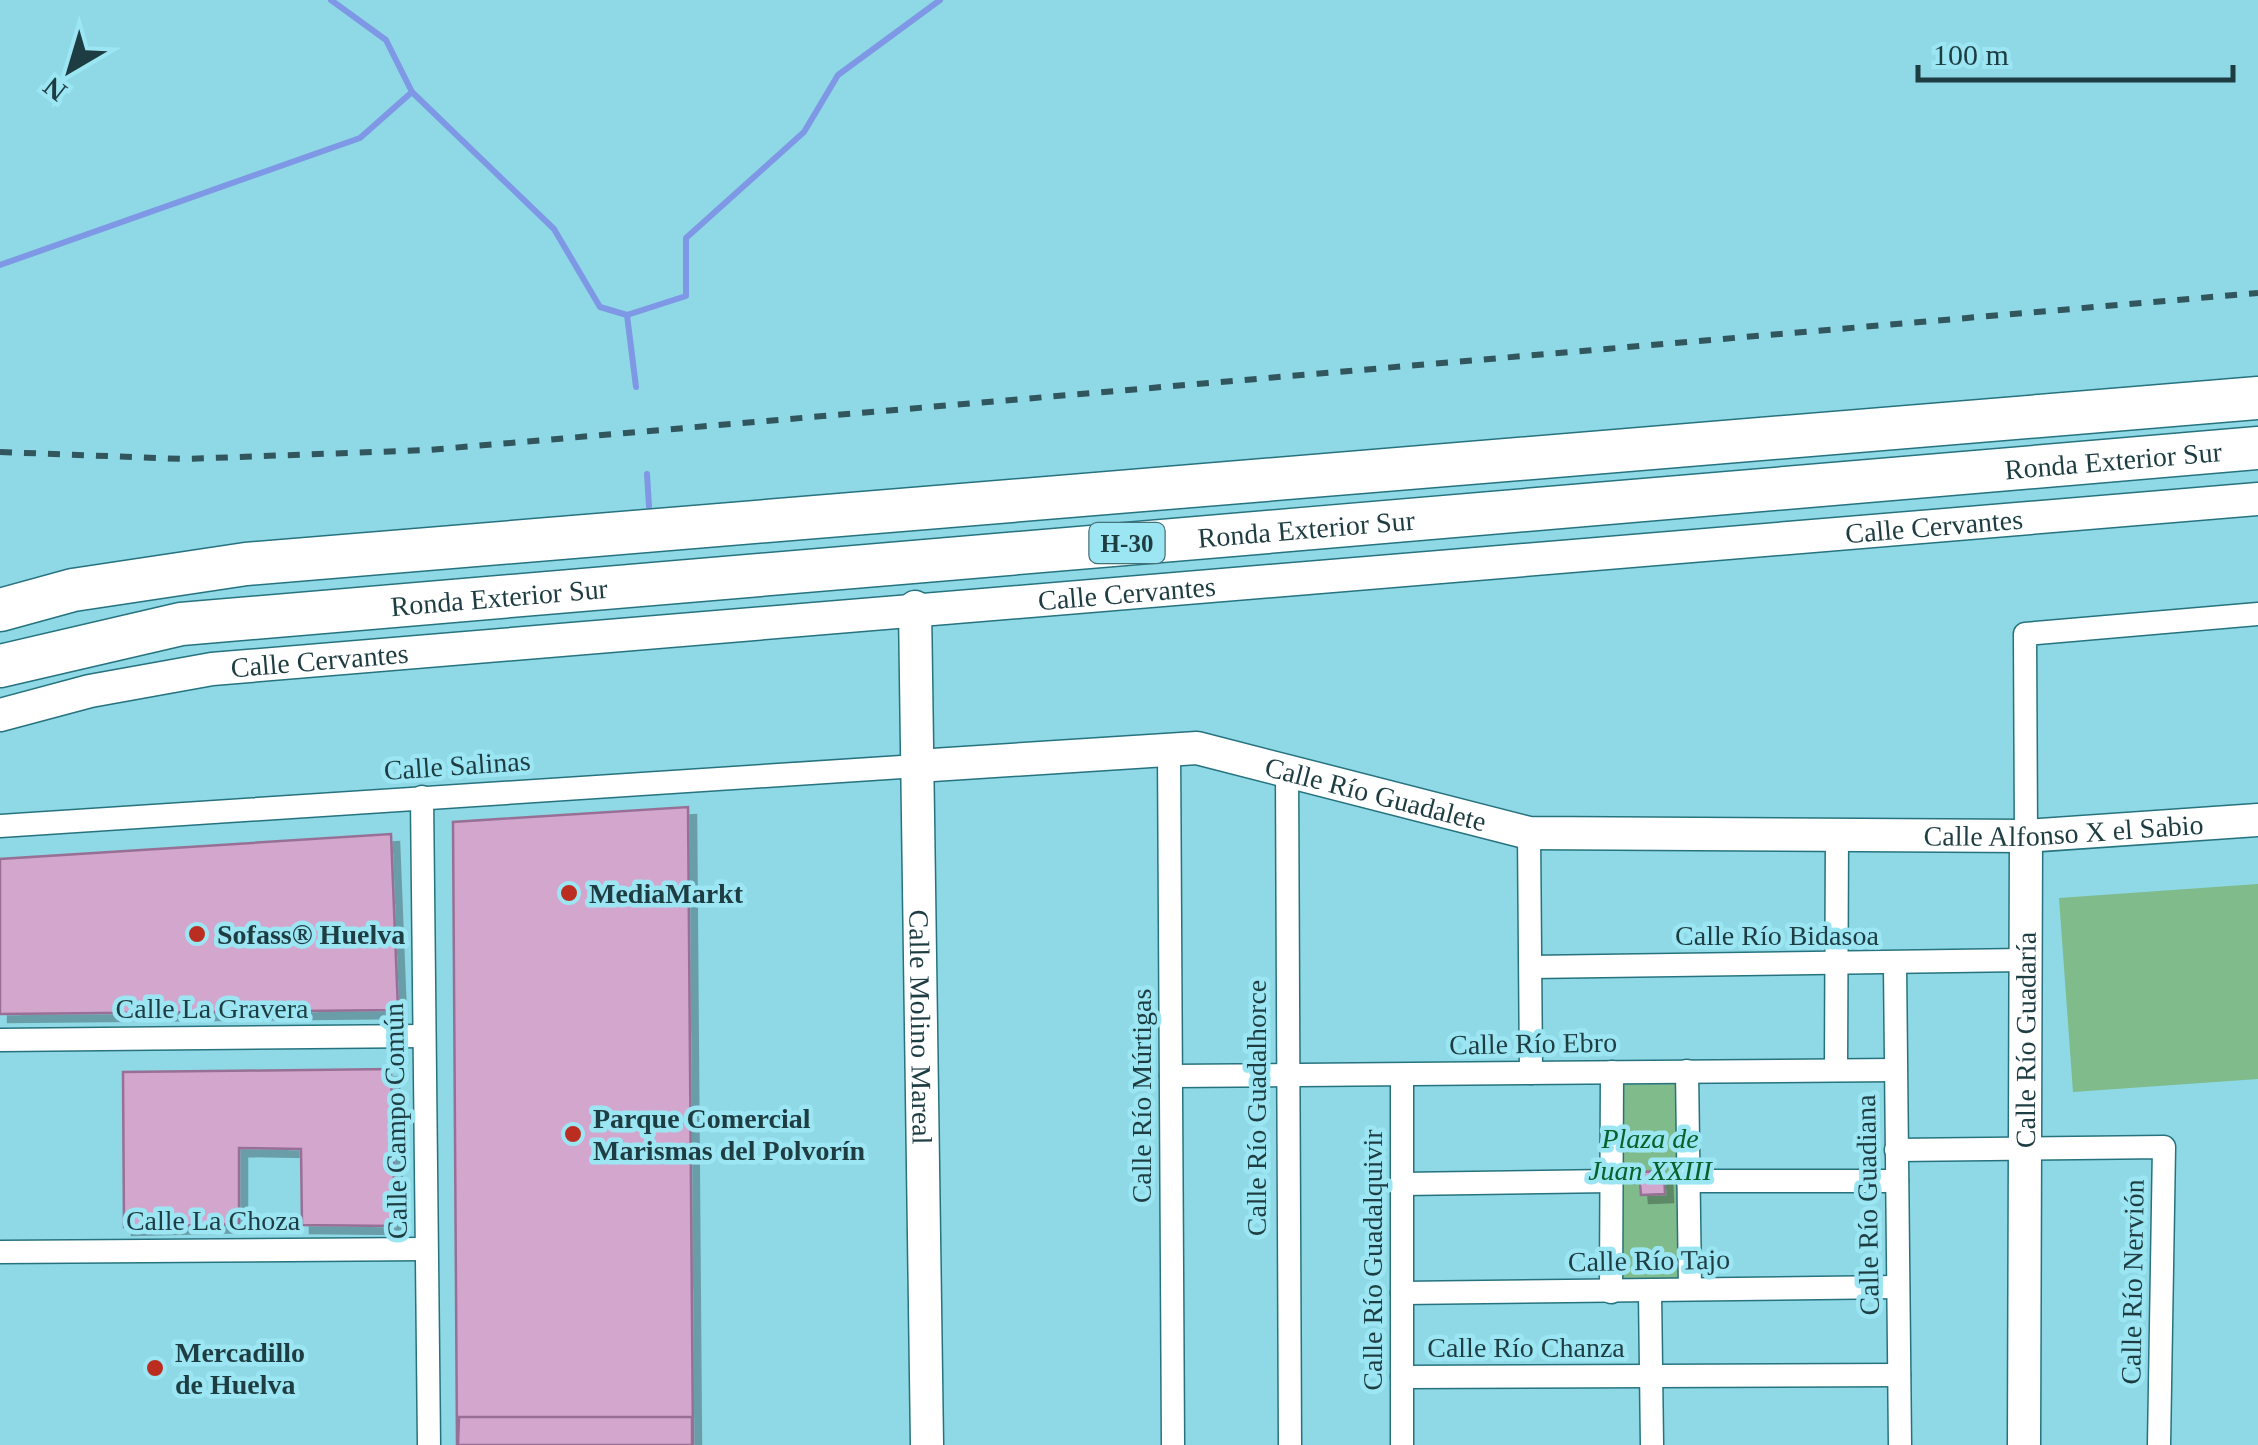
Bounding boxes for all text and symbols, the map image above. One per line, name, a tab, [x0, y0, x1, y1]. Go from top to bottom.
north arrow	[20, 20, 120, 120]
scale bar	[1918, 20, 2233, 82]
text: 100 m	[1933, 38, 2009, 71]
text: N	[37, 71, 72, 108]
street label: Ronda Exterior Sur	[2003, 436, 2224, 485]
street label: Ronda Exterior Sur	[1196, 504, 1417, 554]
street label: Calle Cervantes	[1844, 504, 2024, 549]
road number: H-30	[1090, 523, 1164, 563]
street label: Calle Cervantes	[1037, 571, 1217, 616]
street label: Ronda Exterior Sur	[389, 573, 610, 622]
street label: Calle Cervantes	[230, 638, 410, 683]
street label: Calle Salinas	[383, 745, 531, 786]
street label: Calle Río Guadalete	[1262, 751, 1489, 837]
street label: Calle Alfonso X el Sabio	[1924, 809, 2204, 852]
place label: MediaMarkt	[589, 878, 744, 909]
marker: MediaMarkt	[558, 882, 580, 904]
street label: Calle Molino Mareal	[903, 909, 938, 1145]
place label: Sofass® Huelva	[217, 919, 405, 950]
street label: Calle Río Bidasoa	[1675, 920, 1879, 951]
marker: Sofass® Huelva	[186, 923, 208, 945]
street label: Calle Río Guadaría	[2010, 931, 2042, 1148]
street label: Calle Río Guadalhorce	[1241, 980, 1272, 1236]
street label: Calle Río Múrtigas	[1126, 989, 1157, 1203]
street label: Calle La Gravera	[116, 993, 309, 1024]
street label: Calle Campo Común	[378, 1003, 413, 1239]
street label: Calle Río Ebro	[1449, 1027, 1617, 1060]
street label: Calle Río Guadiana	[1850, 1094, 1885, 1316]
place label: Parque Comercial Marismas del Polvorín	[593, 1103, 866, 1166]
marker: Parque Comercial Marismas del Polvorín	[562, 1123, 584, 1145]
park label: Plaza de Juan XXIII	[1588, 1123, 1713, 1186]
street label: Calle Río Guadalquivir	[1357, 1129, 1388, 1391]
street label: Calle Río Nervión	[2115, 1179, 2150, 1385]
street label: Calle La Choza	[126, 1205, 301, 1236]
street label: Calle Río Tajo	[1568, 1244, 1730, 1277]
street label: Calle Río Chanza	[1427, 1332, 1625, 1363]
place label: Mercadillo de Huelva	[175, 1337, 305, 1400]
marker: Mercadillo de Huelva	[144, 1357, 166, 1379]

